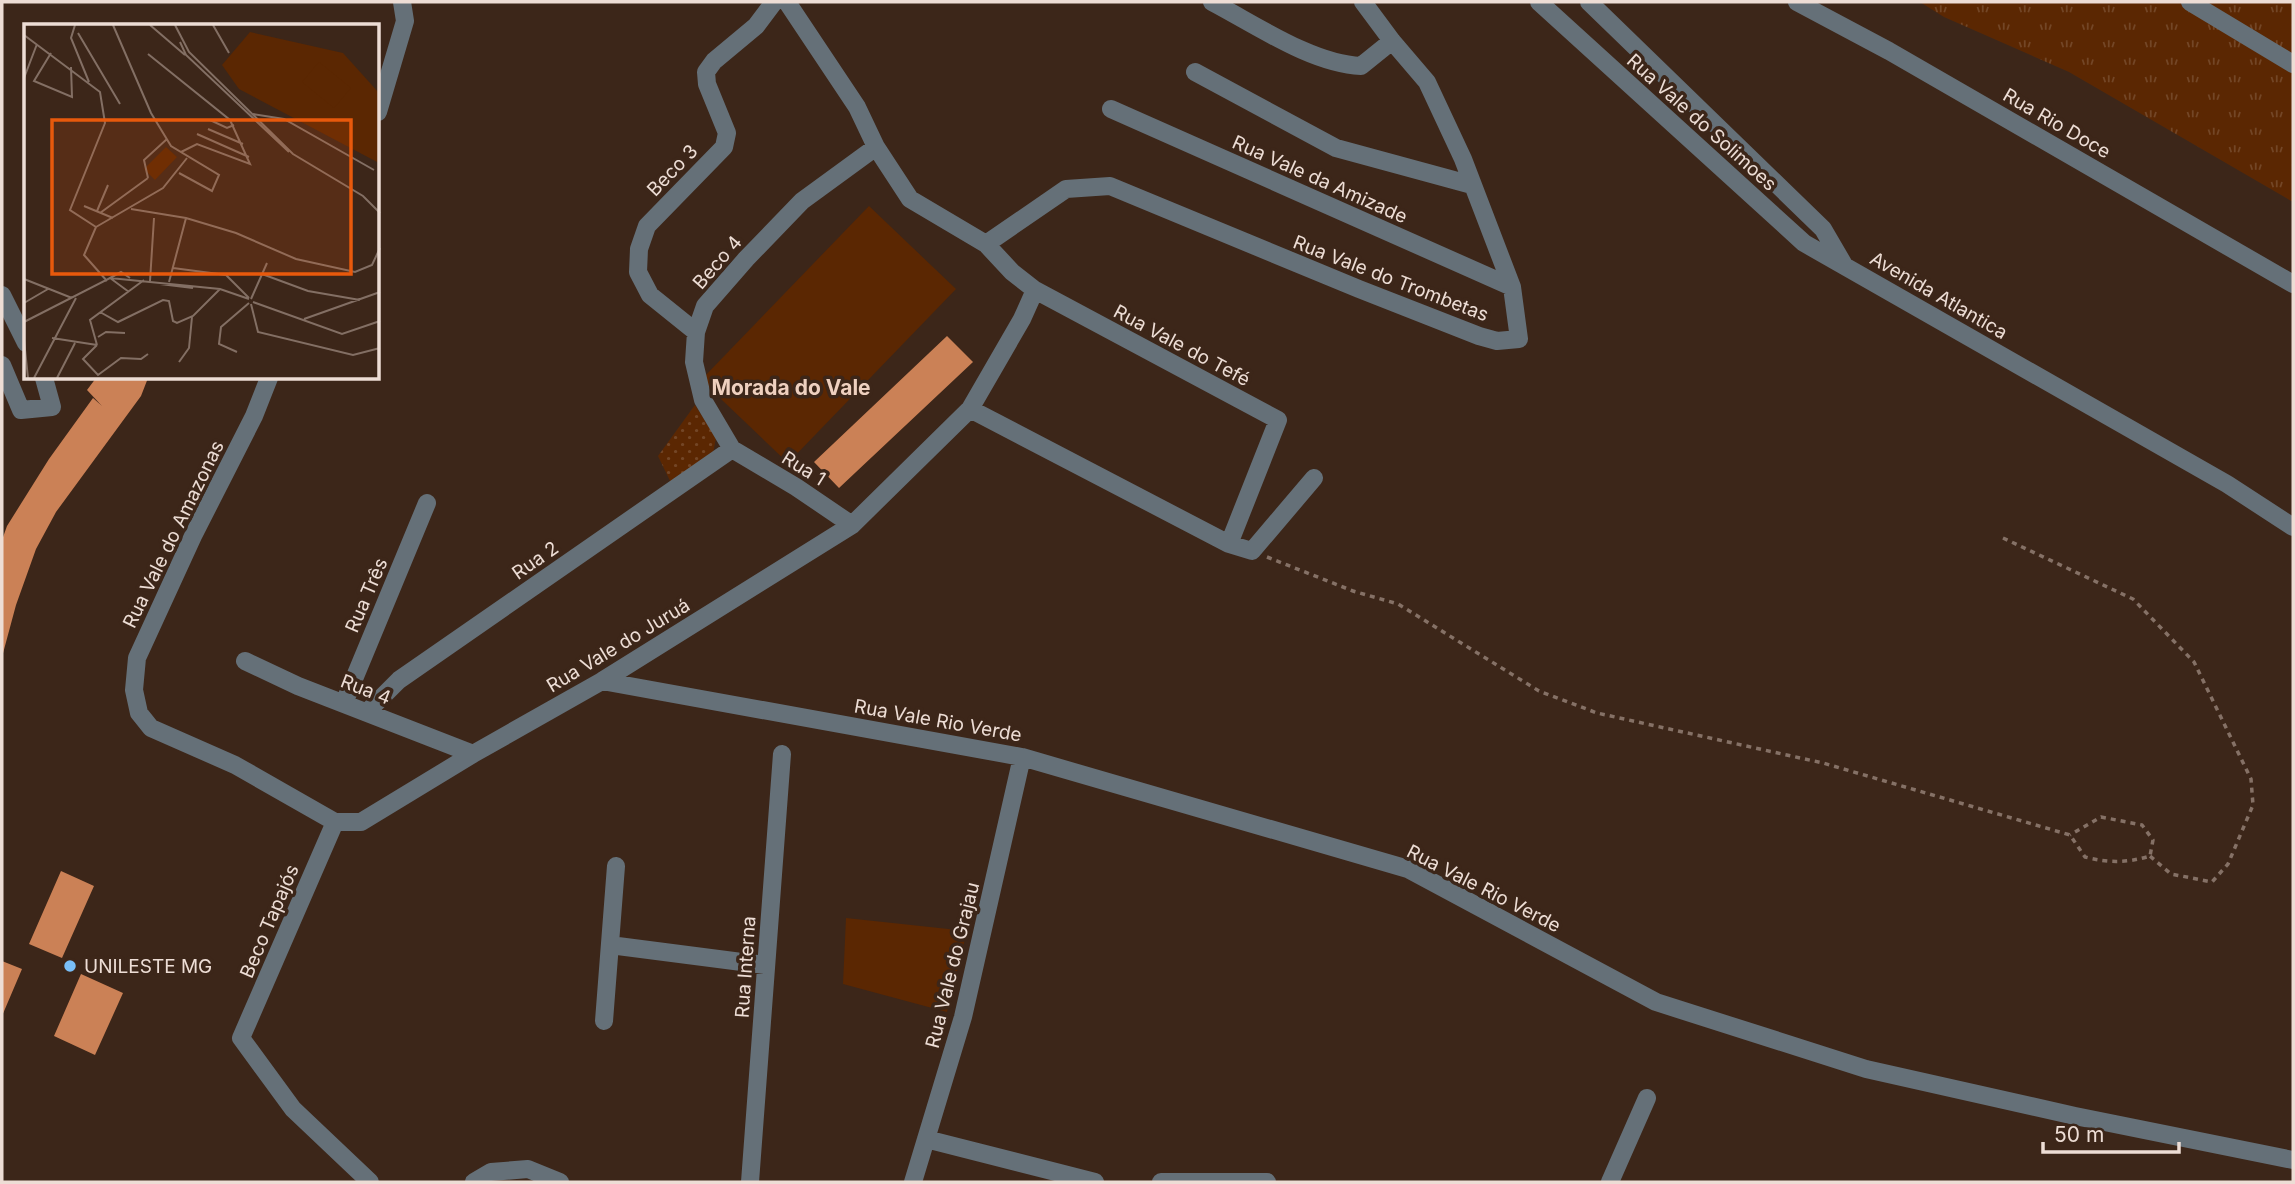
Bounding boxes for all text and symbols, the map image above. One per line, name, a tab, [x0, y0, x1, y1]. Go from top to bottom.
inset map	[24, 24, 380, 380]
street label: Rua Vale do Solimoes	[1622, 49, 1781, 196]
street label: Rua Rio Doce	[1999, 83, 2114, 163]
street label: Rua Vale da Amizade	[1229, 130, 1411, 228]
street label: Beco 3	[642, 140, 702, 201]
street label: Beco 4	[688, 231, 747, 294]
street label: Rua Vale do Trombetas	[1290, 231, 1492, 326]
street label: Avenida Atlantica	[1866, 247, 2011, 344]
street label: Rua Vale do Tefé	[1110, 300, 1254, 391]
district label: Morada do Vale	[711, 375, 871, 400]
street label: Rua Vale do Amazonas	[118, 437, 229, 632]
street label: Rua 1	[778, 446, 830, 491]
street label: Rua 2	[508, 536, 563, 584]
street label: Rua Três	[341, 555, 392, 636]
street label: Rua Vale do Juruá	[543, 594, 694, 697]
street label: Rua 4	[338, 669, 394, 709]
street label: Rua Vale Rio Verde	[852, 694, 1023, 747]
street label: Rua Vale Rio Verde	[1403, 840, 1565, 937]
street label: Beco Tapajós	[235, 861, 304, 981]
street label: Rua Vale do Grajau	[921, 880, 984, 1050]
street label: Rua Interna	[730, 915, 761, 1019]
place label: UNILESTE MG	[84, 955, 212, 978]
marker: UNILESTE MG	[62, 958, 78, 974]
scale bar	[2043, 1110, 2180, 1154]
text: 50 m	[2054, 1122, 2104, 1147]

